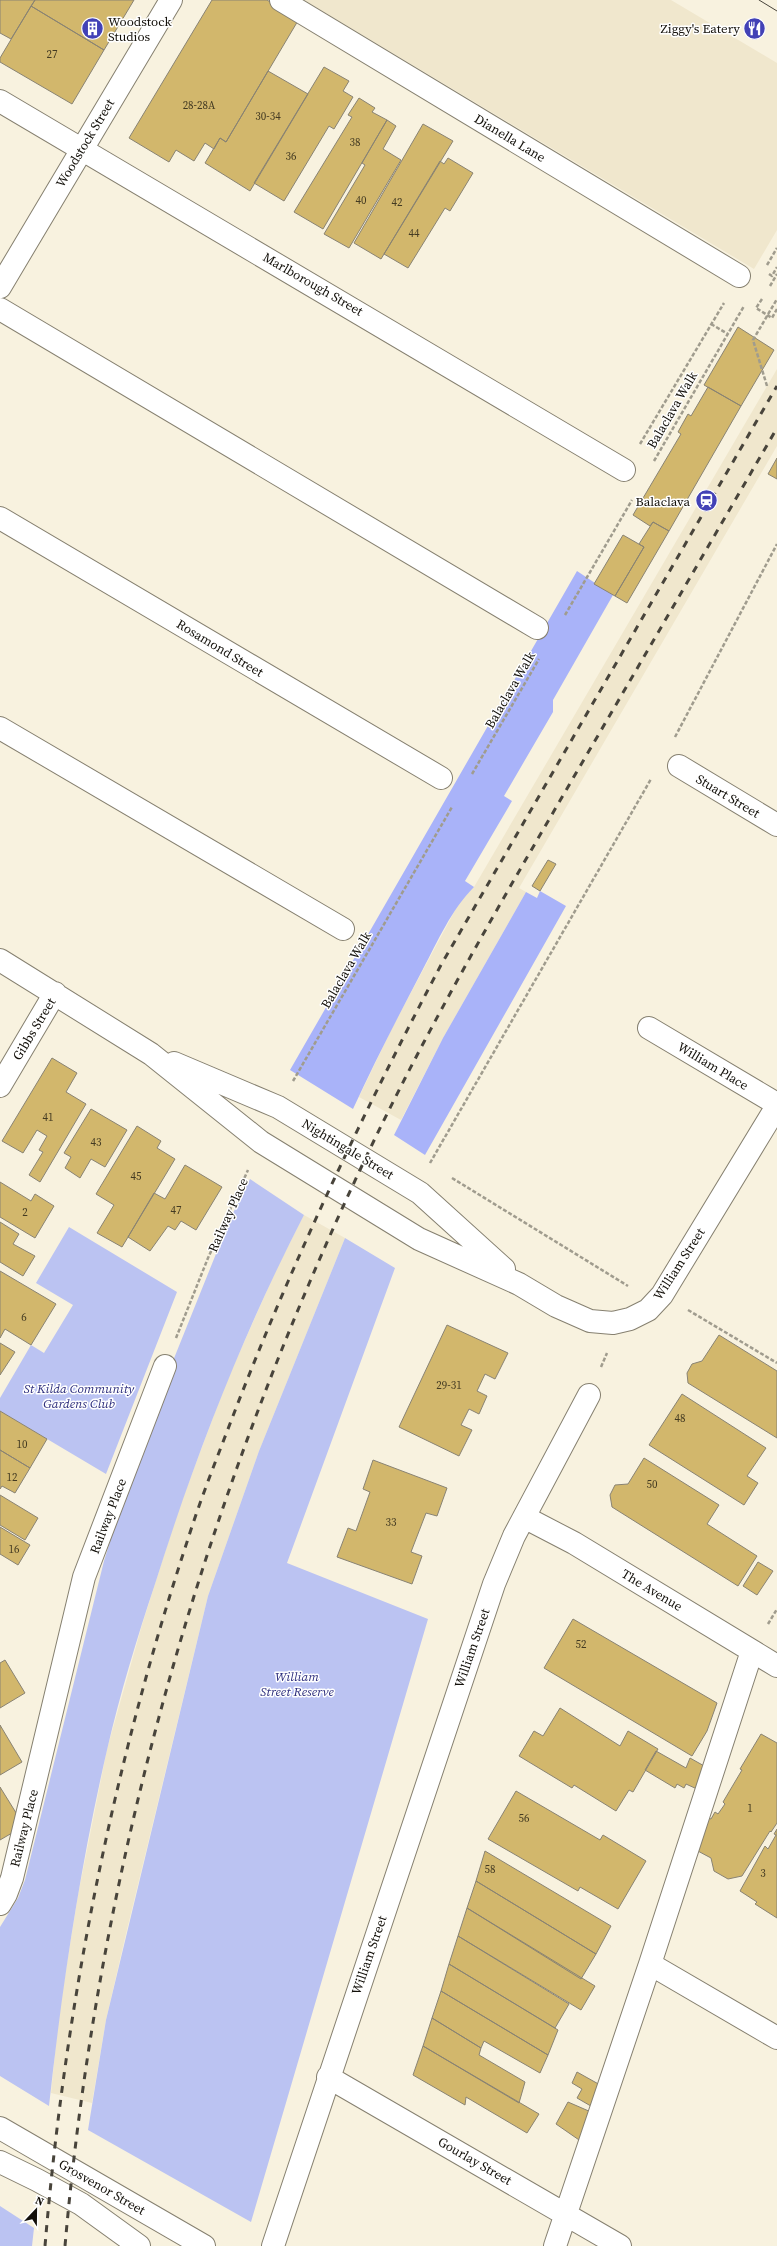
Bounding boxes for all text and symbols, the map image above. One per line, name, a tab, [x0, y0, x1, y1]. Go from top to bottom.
place label: Woodstock Studios	[108, 13, 172, 45]
building icon: Woodstock Studios	[79, 15, 105, 41]
restaurant icon: Ziggy's Eatery	[742, 15, 768, 41]
place label: Ziggy's Eatery	[661, 20, 740, 37]
house number: 27	[47, 47, 58, 62]
street label: Woodstock Street	[52, 95, 118, 190]
house number: 28-28A	[183, 98, 216, 113]
house number: 30-34	[255, 109, 281, 124]
street label: Dianella Lane	[471, 110, 549, 166]
house number: 38	[350, 135, 361, 150]
house number: 36	[286, 149, 297, 164]
house number: 40	[356, 193, 367, 208]
house number: 42	[392, 195, 403, 210]
house number: 44	[409, 226, 420, 241]
street label: Marlborough Street	[260, 248, 367, 320]
street label: Balaclava Walk	[643, 368, 701, 452]
station icon: Balaclava	[693, 488, 719, 514]
place label: Balaclava	[636, 493, 690, 510]
street label: Rosamond Street	[173, 615, 267, 681]
street label: Balaclava Walk	[481, 648, 539, 732]
street label: Stuart Street	[693, 770, 764, 822]
street label: Balaclava Walk	[317, 928, 375, 1012]
street label: Gibbs Street	[9, 994, 60, 1063]
street label: William Place	[674, 1038, 752, 1094]
house number: 41	[43, 1110, 54, 1125]
street label: Nightingale Street	[299, 1115, 398, 1183]
house number: 43	[91, 1135, 102, 1150]
house number: 45	[131, 1169, 142, 1184]
street label: Railway Place	[204, 1175, 252, 1255]
house number: 47	[171, 1203, 182, 1218]
house number: 2	[22, 1205, 28, 1220]
street label: William Street	[649, 1224, 709, 1303]
house number: 6	[21, 1310, 27, 1325]
house number: 29-31	[436, 1378, 462, 1393]
park label: St Kilda Community Gardens Club	[24, 1380, 135, 1412]
house number: 48	[675, 1411, 686, 1426]
house number: 10	[17, 1437, 28, 1452]
house number: 12	[7, 1470, 18, 1485]
street label: Railway Place	[86, 1475, 130, 1556]
house number: 50	[647, 1477, 658, 1492]
house number: 33	[386, 1515, 397, 1530]
house number: 16	[9, 1542, 20, 1557]
street label: The Avenue	[618, 1565, 686, 1615]
street label: William Street	[451, 1605, 494, 1690]
house number: 52	[576, 1637, 587, 1652]
park label: William Street Reserve	[260, 1668, 334, 1700]
street label: Railway Place	[6, 1787, 42, 1869]
house number: 1	[747, 1801, 753, 1816]
house number: 56	[519, 1811, 530, 1826]
house number: 58	[485, 1862, 496, 1877]
house number: 3	[760, 1866, 766, 1881]
street label: William Street	[348, 1912, 391, 1997]
street label: Gourlay Street	[435, 2133, 516, 2189]
street label: Grosvenor Street	[56, 2155, 149, 2219]
north arrow	[16, 2190, 56, 2230]
text: N	[33, 2193, 46, 2210]

